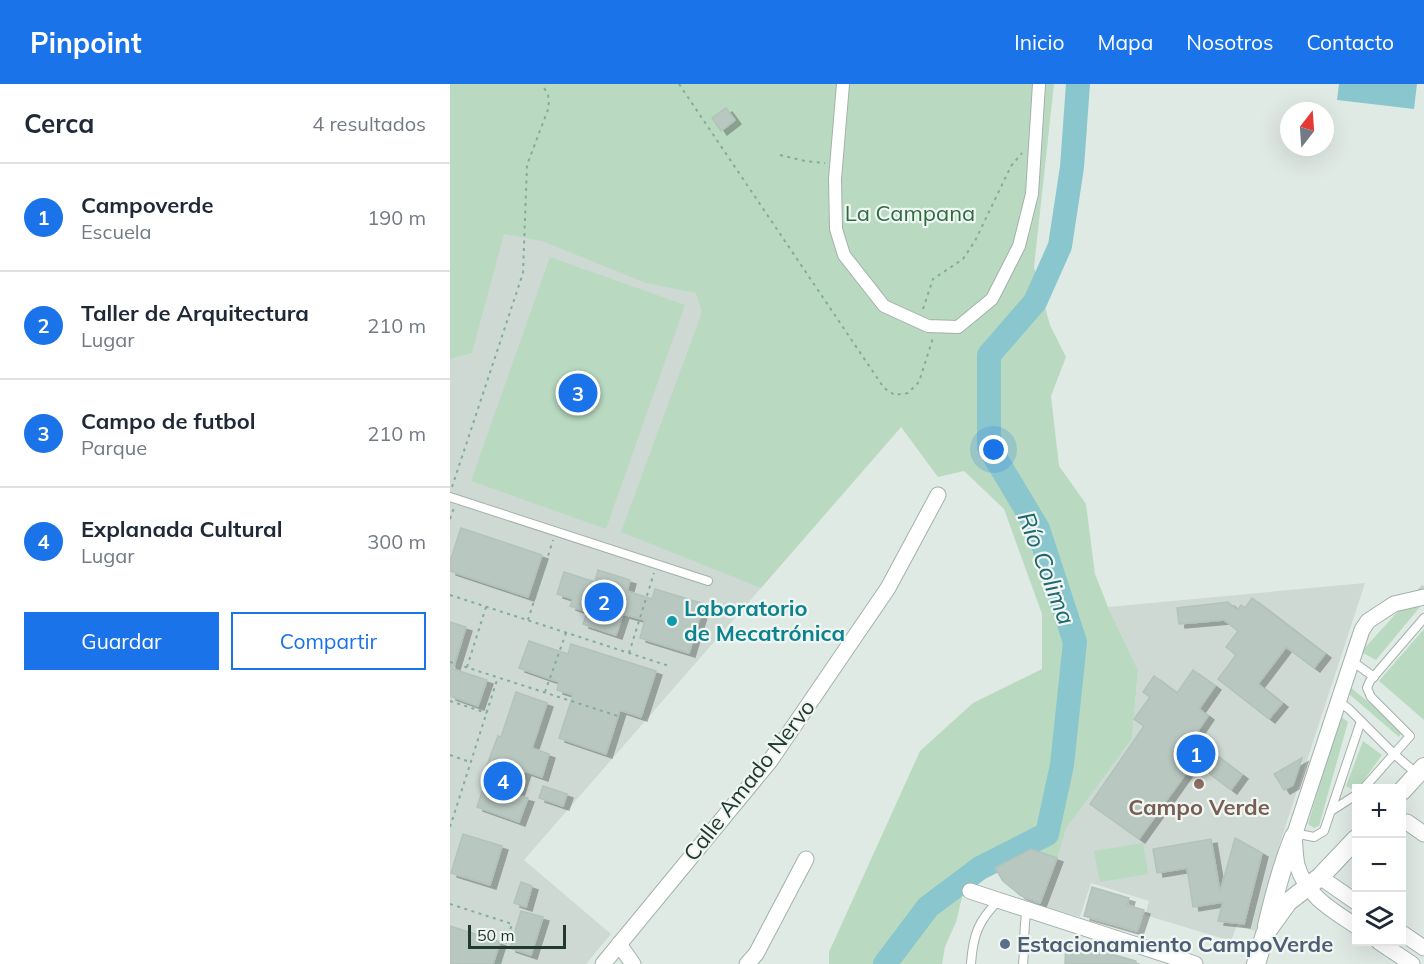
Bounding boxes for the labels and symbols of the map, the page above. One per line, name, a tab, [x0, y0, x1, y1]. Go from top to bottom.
north arrow	[1280, 102, 1334, 156]
park label: La Campana	[845, 199, 975, 227]
pin: 3	[558, 370, 598, 416]
your location	[979, 435, 1008, 464]
water label: Río Colima	[1012, 507, 1082, 629]
pin: 2	[584, 580, 624, 624]
place label: Laboratorio de Mecatrónica	[684, 594, 845, 647]
marker: Laboratorio de Mecatrónica	[665, 614, 679, 628]
street label: Calle Amado Nervo	[677, 694, 821, 866]
pin: 1	[1176, 732, 1216, 776]
pin: 4	[484, 758, 522, 804]
marker: Campo Verde	[1192, 777, 1206, 791]
place label: Campo Verde	[1128, 793, 1270, 821]
scale bar	[468, 922, 566, 950]
place label: Estacionamiento CampoVerde	[1017, 930, 1333, 958]
marker: Estacionamiento CampoVerde	[998, 937, 1012, 951]

